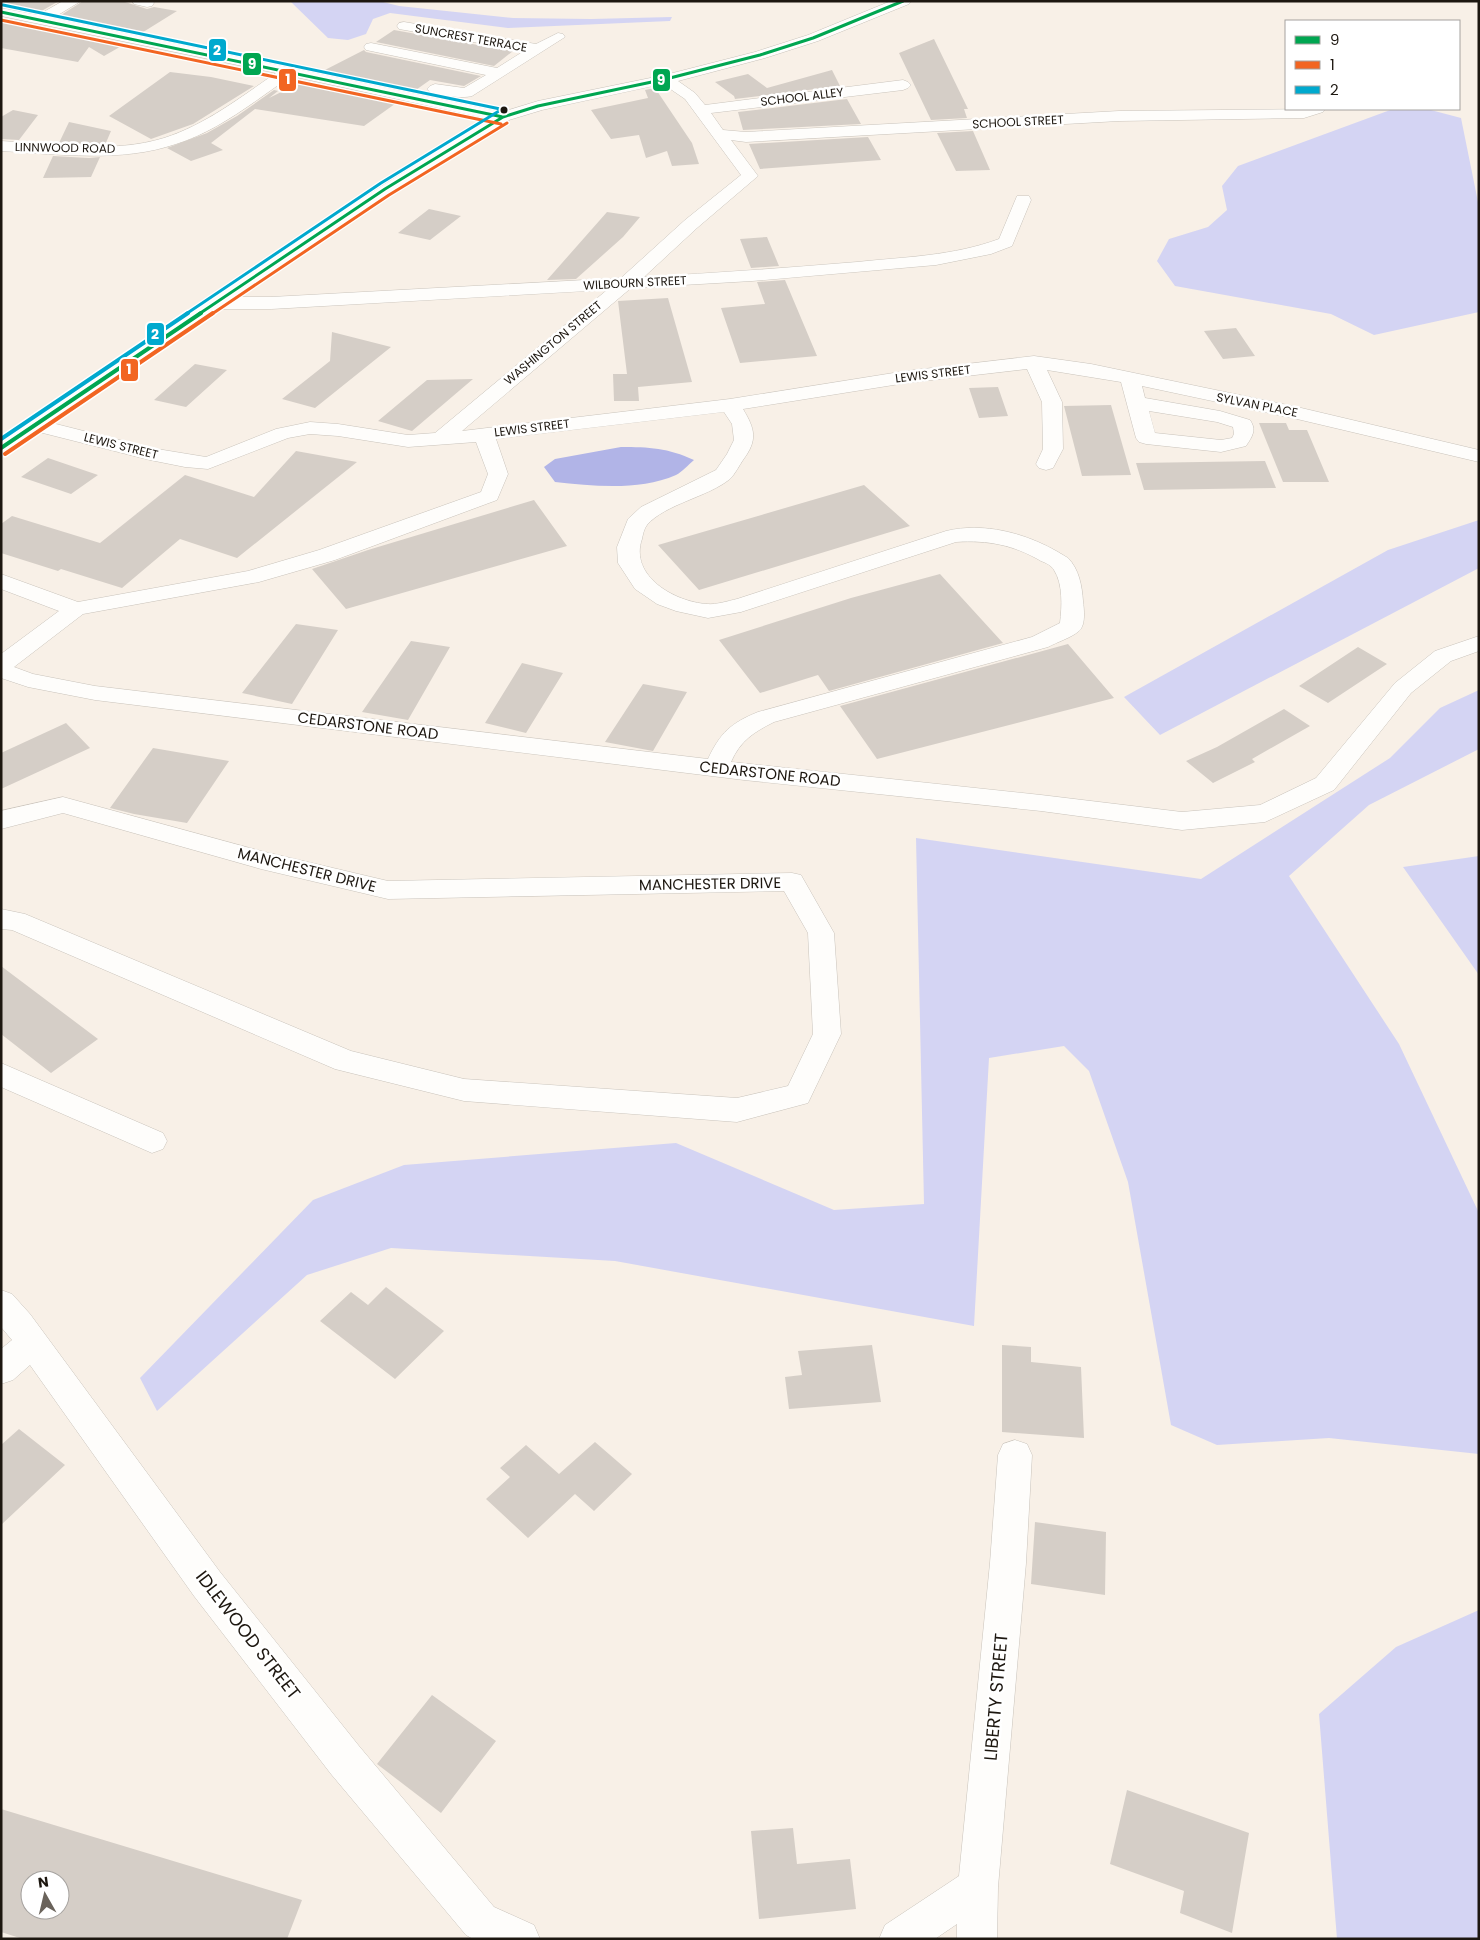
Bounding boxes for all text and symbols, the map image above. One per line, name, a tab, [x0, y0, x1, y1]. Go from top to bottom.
street label: SUNCREST TERRACE	[414, 19, 529, 56]
legend	[1285, 20, 1460, 110]
text: 9	[1330, 29, 1339, 50]
line badge: 2	[208, 38, 227, 62]
text: 2	[213, 40, 221, 60]
line badge: 9	[242, 52, 262, 76]
text: 9	[248, 54, 256, 74]
text: 1	[1330, 54, 1335, 75]
line badge: 1	[278, 68, 297, 92]
line badge: 9	[652, 68, 671, 92]
text: 1	[285, 69, 291, 89]
text: 9	[657, 70, 665, 90]
text: 2	[1330, 79, 1339, 100]
street label: SCHOOL ALLEY	[759, 83, 844, 110]
unlabelled marker	[499, 105, 509, 115]
street label: SCHOOL STREET	[972, 111, 1065, 132]
street label: LINNWOOD ROAD	[15, 138, 115, 157]
street label: WILBOURN STREET	[583, 271, 688, 294]
street label: WASHINGTON STREET	[500, 296, 606, 389]
line badge: 2	[146, 322, 165, 346]
text: 2	[151, 324, 159, 344]
line badge: 1	[120, 358, 139, 382]
text: 1	[126, 359, 132, 379]
street label: LEWIS STREET	[894, 360, 972, 387]
street label: SYLVAN PLACE	[1215, 388, 1299, 421]
street label: LEWIS STREET	[493, 414, 571, 441]
street label: LEWIS STREET	[82, 428, 160, 463]
street label: CEDARSTONE ROAD	[296, 706, 440, 745]
street label: CEDARSTONE ROAD	[698, 756, 842, 791]
street label: MANCHESTER DRIVE	[236, 842, 379, 897]
street label: MANCHESTER DRIVE	[639, 872, 781, 895]
street label: IDLEWOOD STREET	[190, 1565, 307, 1704]
street label: LIBERTY STREET	[977, 1632, 1014, 1762]
north arrow	[20, 1870, 70, 1920]
text: N	[37, 1871, 50, 1893]

